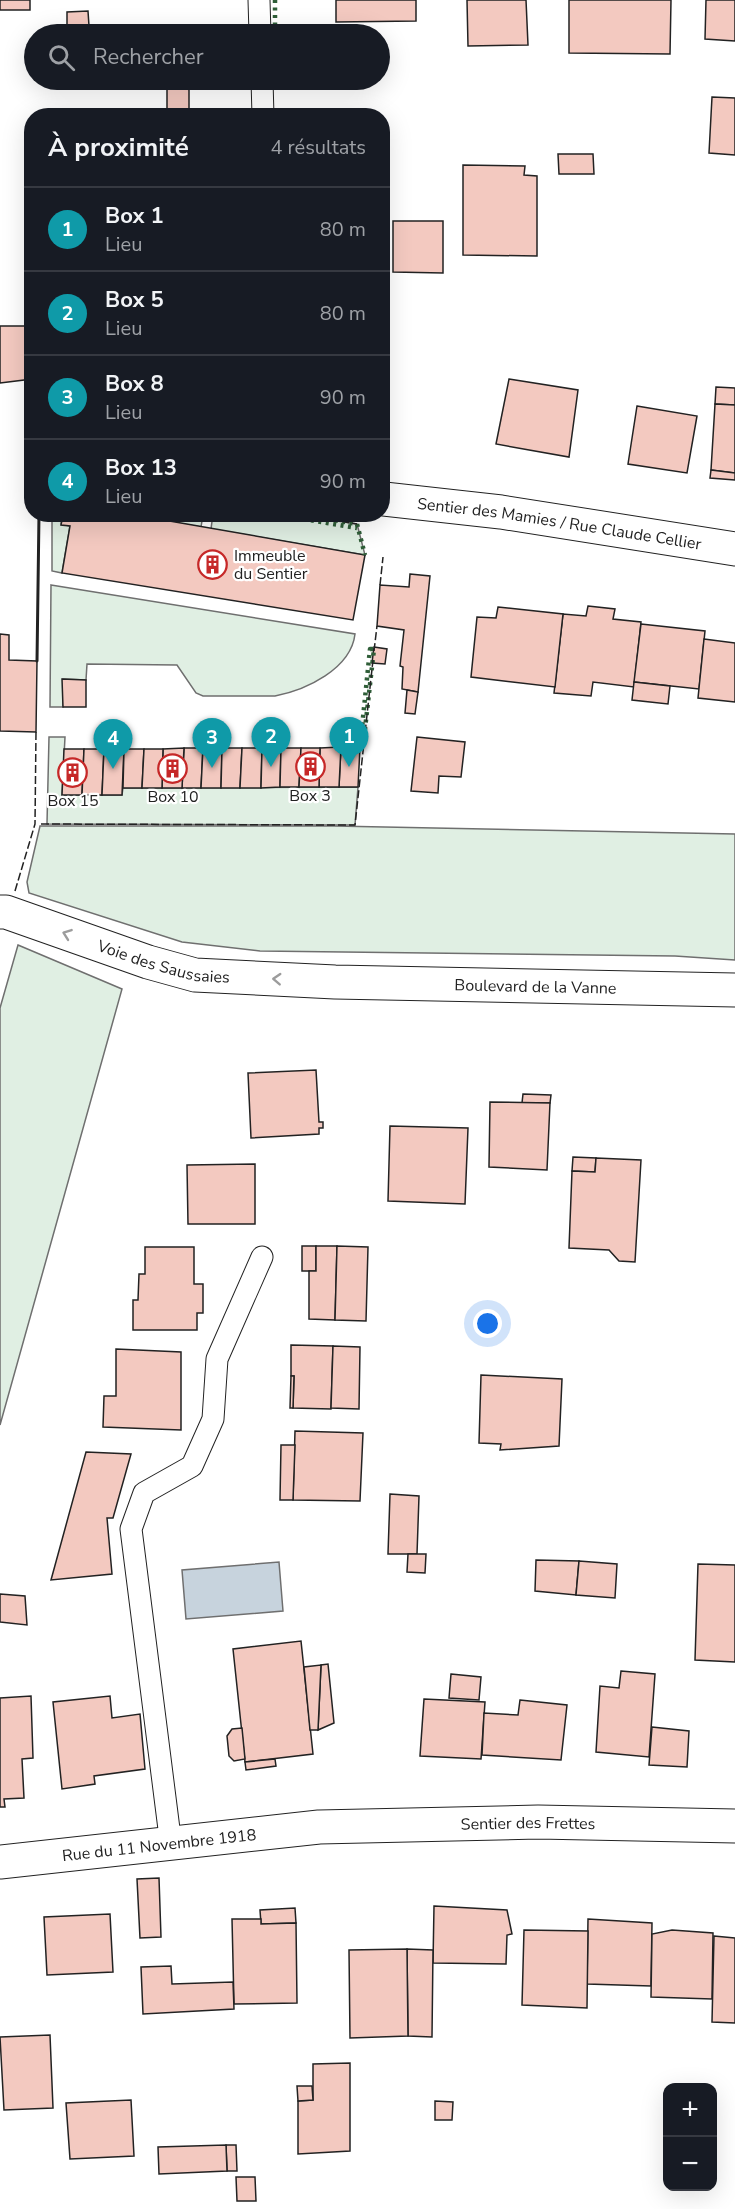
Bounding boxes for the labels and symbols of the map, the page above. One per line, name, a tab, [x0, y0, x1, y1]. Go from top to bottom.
street label: Sentier des Mamies / Rue Claude Cellier	[416, 493, 703, 556]
place label: Immeuble du Sentier	[234, 545, 308, 585]
building icon: Immeuble du Sentier	[197, 548, 229, 580]
pin: 3	[192, 718, 232, 768]
pin: 2	[252, 718, 290, 767]
pin: 1	[330, 718, 368, 767]
pin: 4	[94, 720, 132, 769]
building icon: Box 3	[294, 751, 326, 783]
building icon: Box 10	[157, 752, 189, 784]
building icon: Box 15	[57, 756, 89, 788]
place label: Box 3	[289, 785, 331, 807]
place label: Box 10	[147, 786, 199, 808]
place label: Box 15	[47, 790, 99, 812]
one-way arrow	[62, 928, 73, 941]
street label: Voie des Saussaies	[93, 935, 230, 989]
one-way arrow	[272, 973, 281, 986]
street label: Boulevard de la Vanne	[454, 974, 617, 1000]
your location	[473, 1309, 502, 1338]
street label: Sentier des Frettes	[460, 1812, 596, 1836]
street label: Rue du 11 Novembre 1918	[61, 1824, 257, 1867]

